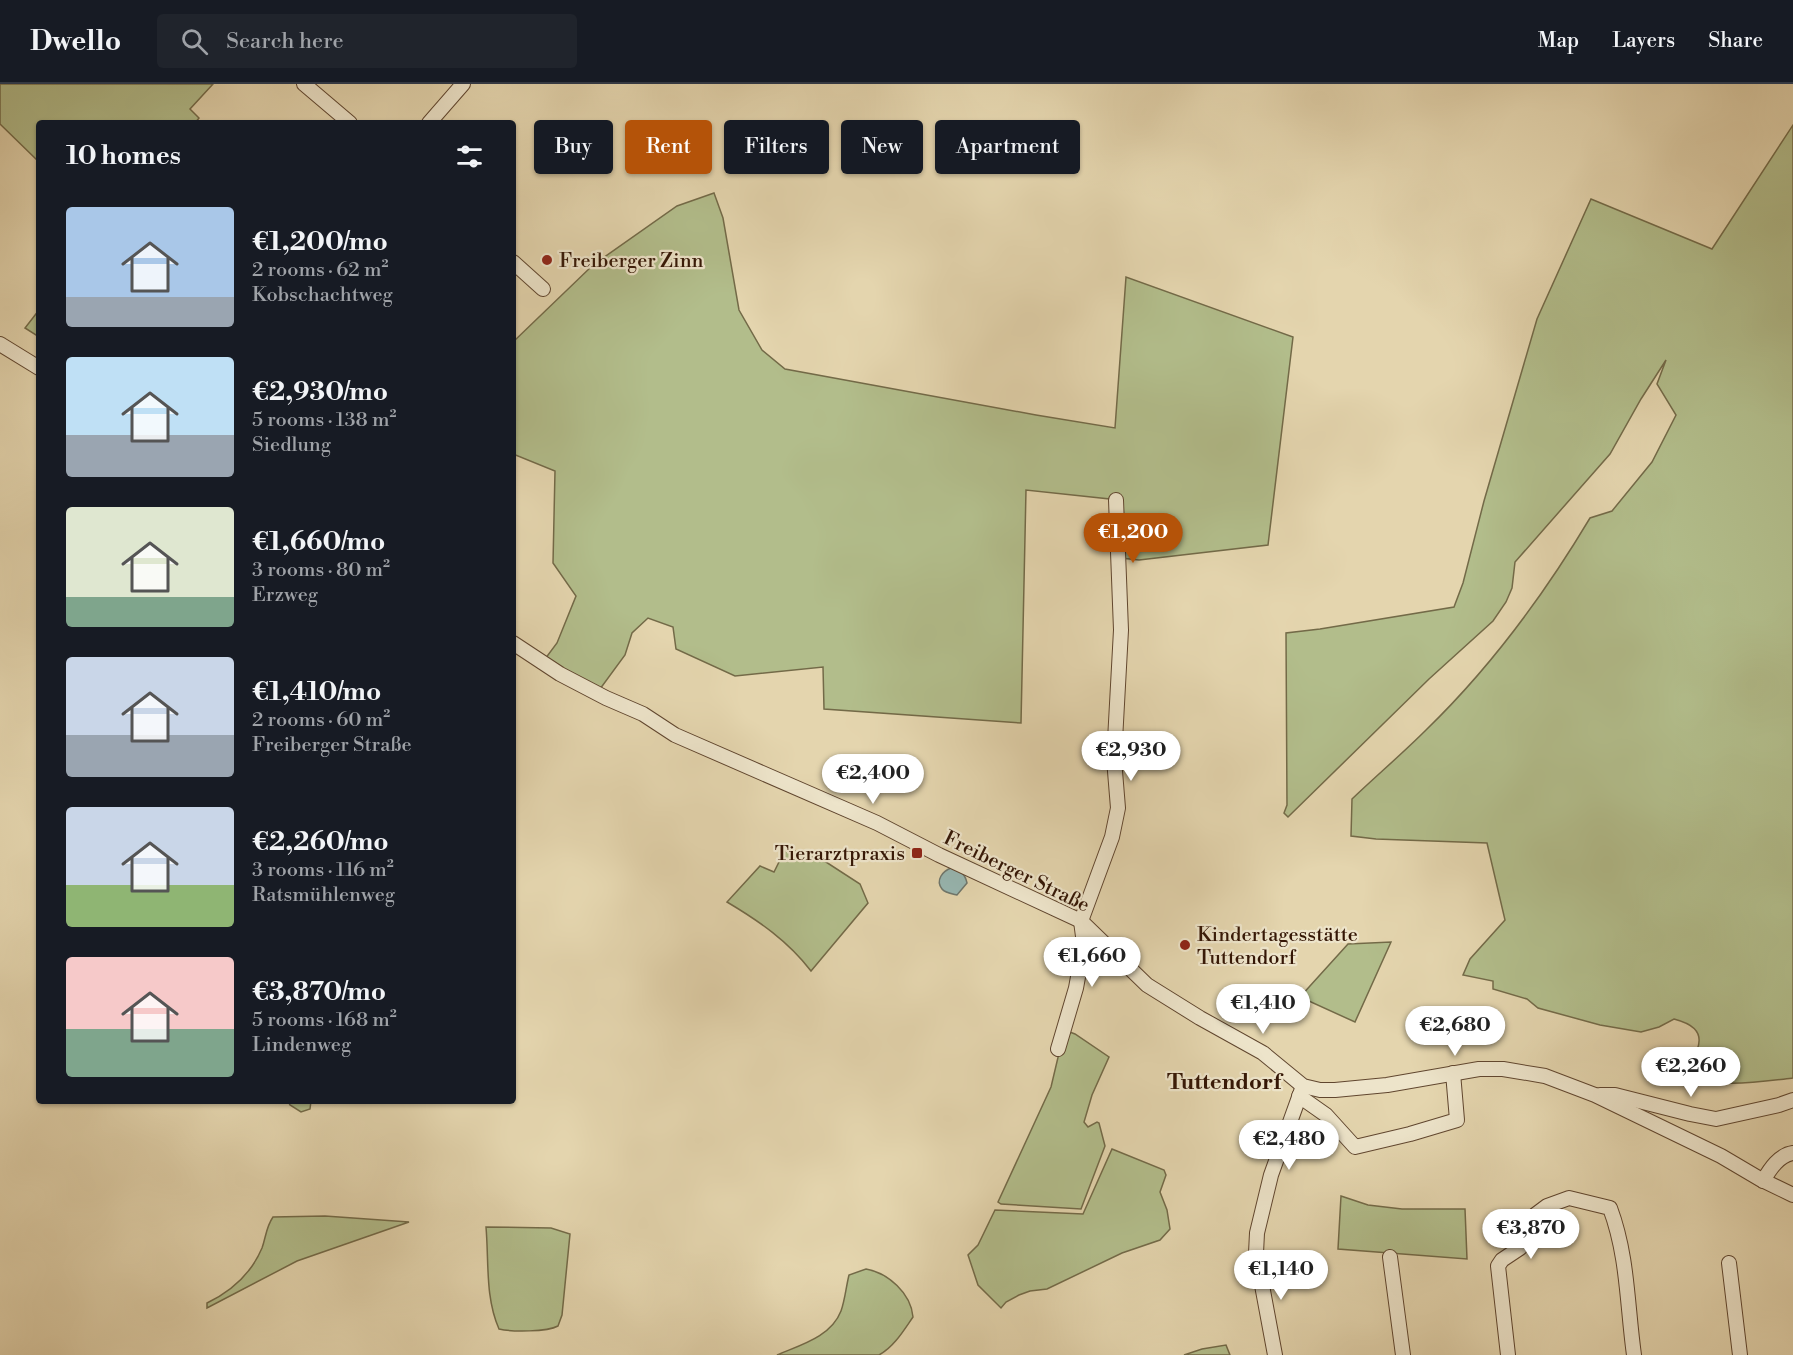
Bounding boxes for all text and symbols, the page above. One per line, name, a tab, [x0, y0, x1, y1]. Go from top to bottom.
search box	[157, 14, 577, 68]
text: Dwello	[30, 24, 121, 59]
icon: search	[178, 25, 211, 58]
text: Search here	[226, 28, 344, 55]
text: Map	[1538, 28, 1579, 54]
text: Layers	[1612, 28, 1675, 54]
text: Share	[1708, 28, 1763, 54]
chip: Buy	[534, 120, 613, 174]
chip: Rent	[625, 120, 712, 174]
chip: Filters	[724, 120, 829, 174]
chip: New	[841, 120, 923, 174]
chip: Apartment	[935, 120, 1080, 174]
text: 10 homes	[66, 140, 181, 172]
icon: filters	[453, 140, 486, 173]
text: €1,200/mo	[252, 226, 388, 258]
icon: home	[114, 231, 186, 303]
place label: Freiberger Zinn	[559, 249, 704, 274]
marker: Freiberger Zinn	[540, 253, 554, 267]
text: 2 rooms · 62 m²	[252, 258, 388, 283]
text: Kobschachtweg	[252, 283, 393, 308]
text: €2,930/mo	[252, 376, 388, 408]
icon: home	[114, 381, 186, 453]
text: 5 rooms · 138 m²	[252, 408, 396, 433]
text: Siedlung	[252, 433, 331, 458]
pin: €1,200	[1084, 513, 1182, 564]
text: €1,200	[1098, 520, 1168, 545]
text: €1,660/mo	[252, 526, 385, 558]
icon: home	[114, 531, 186, 603]
text: 3 rooms · 80 m²	[252, 558, 390, 583]
text: Erzweg	[252, 583, 318, 608]
text: €1,410/mo	[252, 676, 381, 708]
icon: home	[114, 681, 186, 753]
text: 2 rooms · 60 m²	[252, 708, 390, 733]
pin: €2,930	[1082, 731, 1180, 782]
text: Freiberger Straße	[252, 733, 412, 758]
text: €2,930	[1096, 738, 1166, 763]
pin: €2,400	[824, 754, 922, 805]
text: €2,400	[836, 761, 910, 786]
text: €2,260/mo	[252, 826, 389, 858]
street label: Freiberger Straße	[939, 826, 1094, 919]
icon: home	[114, 831, 186, 903]
place label: Tierarztpraxis	[775, 842, 905, 867]
marker: Tierarztpraxis	[910, 846, 924, 860]
text: 3 rooms · 116 m²	[252, 858, 394, 883]
text: Ratsmühlenweg	[252, 883, 395, 908]
place label: Kindertagesstätte Tuttendorf	[1197, 923, 1358, 971]
pin: €1,660	[1043, 937, 1141, 988]
marker: Kindertagesstätte Tuttendorf	[1178, 938, 1192, 952]
text: €1,660	[1058, 944, 1126, 969]
text: €3,870/mo	[252, 976, 386, 1008]
icon: home	[114, 981, 186, 1053]
pin: €1,410	[1214, 984, 1312, 1035]
text: €1,410	[1230, 991, 1296, 1016]
pin: €2,680	[1406, 1006, 1504, 1057]
text: 5 rooms · 168 m²	[252, 1008, 397, 1033]
text: €2,680	[1419, 1013, 1491, 1038]
text: Lindenweg	[252, 1033, 351, 1058]
pin: €2,260	[1642, 1047, 1740, 1098]
text: €2,260	[1655, 1054, 1727, 1079]
district label: Tuttendorf	[1167, 1069, 1284, 1096]
pin: €2,480	[1240, 1120, 1338, 1171]
text: €2,480	[1253, 1127, 1325, 1152]
pin: €3,870	[1482, 1209, 1580, 1260]
text: €3,870	[1496, 1216, 1566, 1241]
pin: €1,140	[1232, 1250, 1330, 1301]
text: €1,140	[1248, 1257, 1314, 1282]

